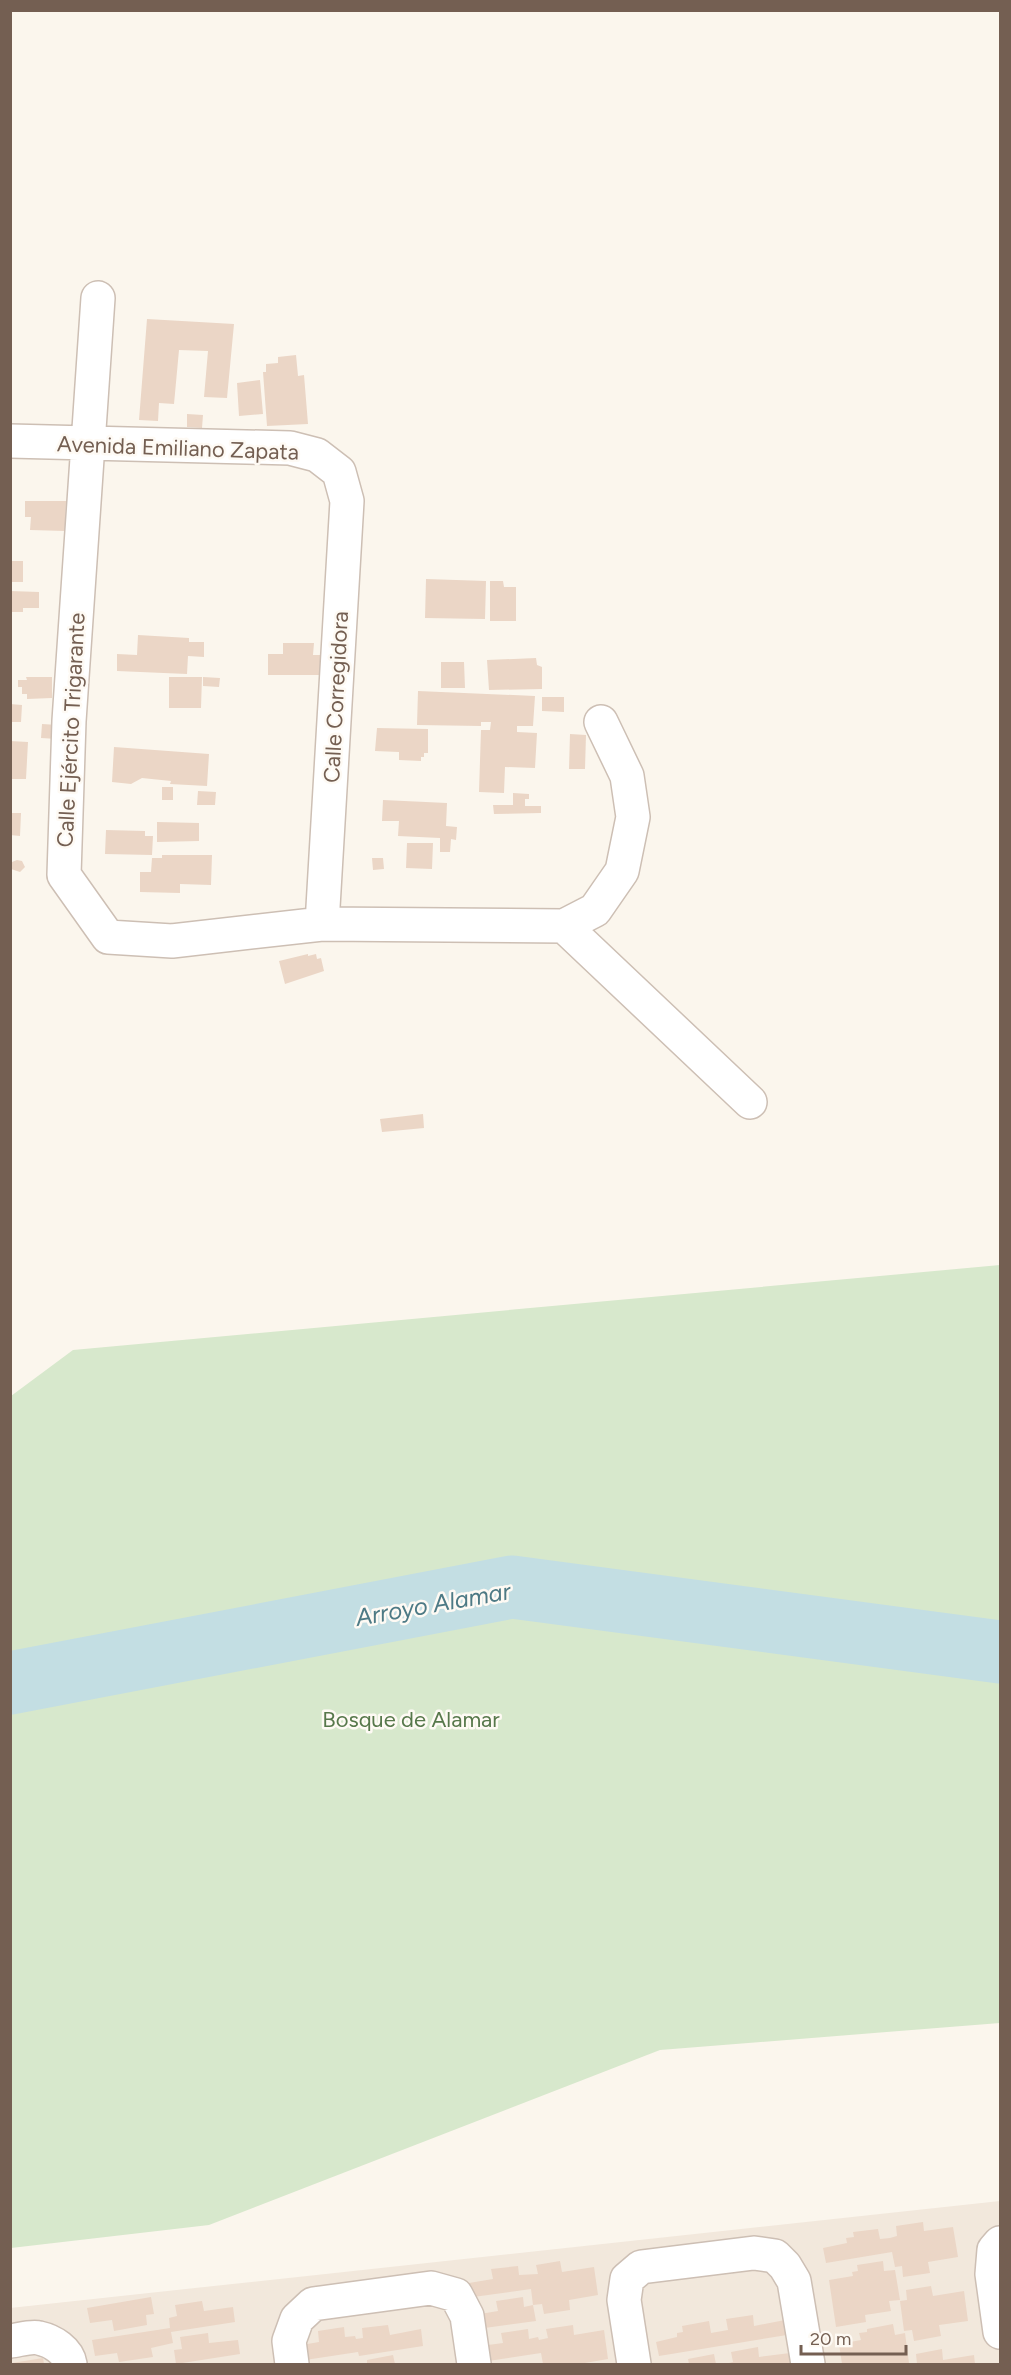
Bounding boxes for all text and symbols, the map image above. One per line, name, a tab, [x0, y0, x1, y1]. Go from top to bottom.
street label: Avenida Emiliano Zapata	[56, 430, 300, 466]
street label: Calle Corregidora	[318, 610, 354, 784]
street label: Calle Ejército Trigarante	[51, 612, 91, 848]
water label: Arroyo Alamar	[352, 1576, 514, 1632]
park label: Bosque de Alamar	[322, 1706, 500, 1733]
scale bar	[801, 2318, 906, 2356]
text: 20 m	[810, 2328, 851, 2350]

